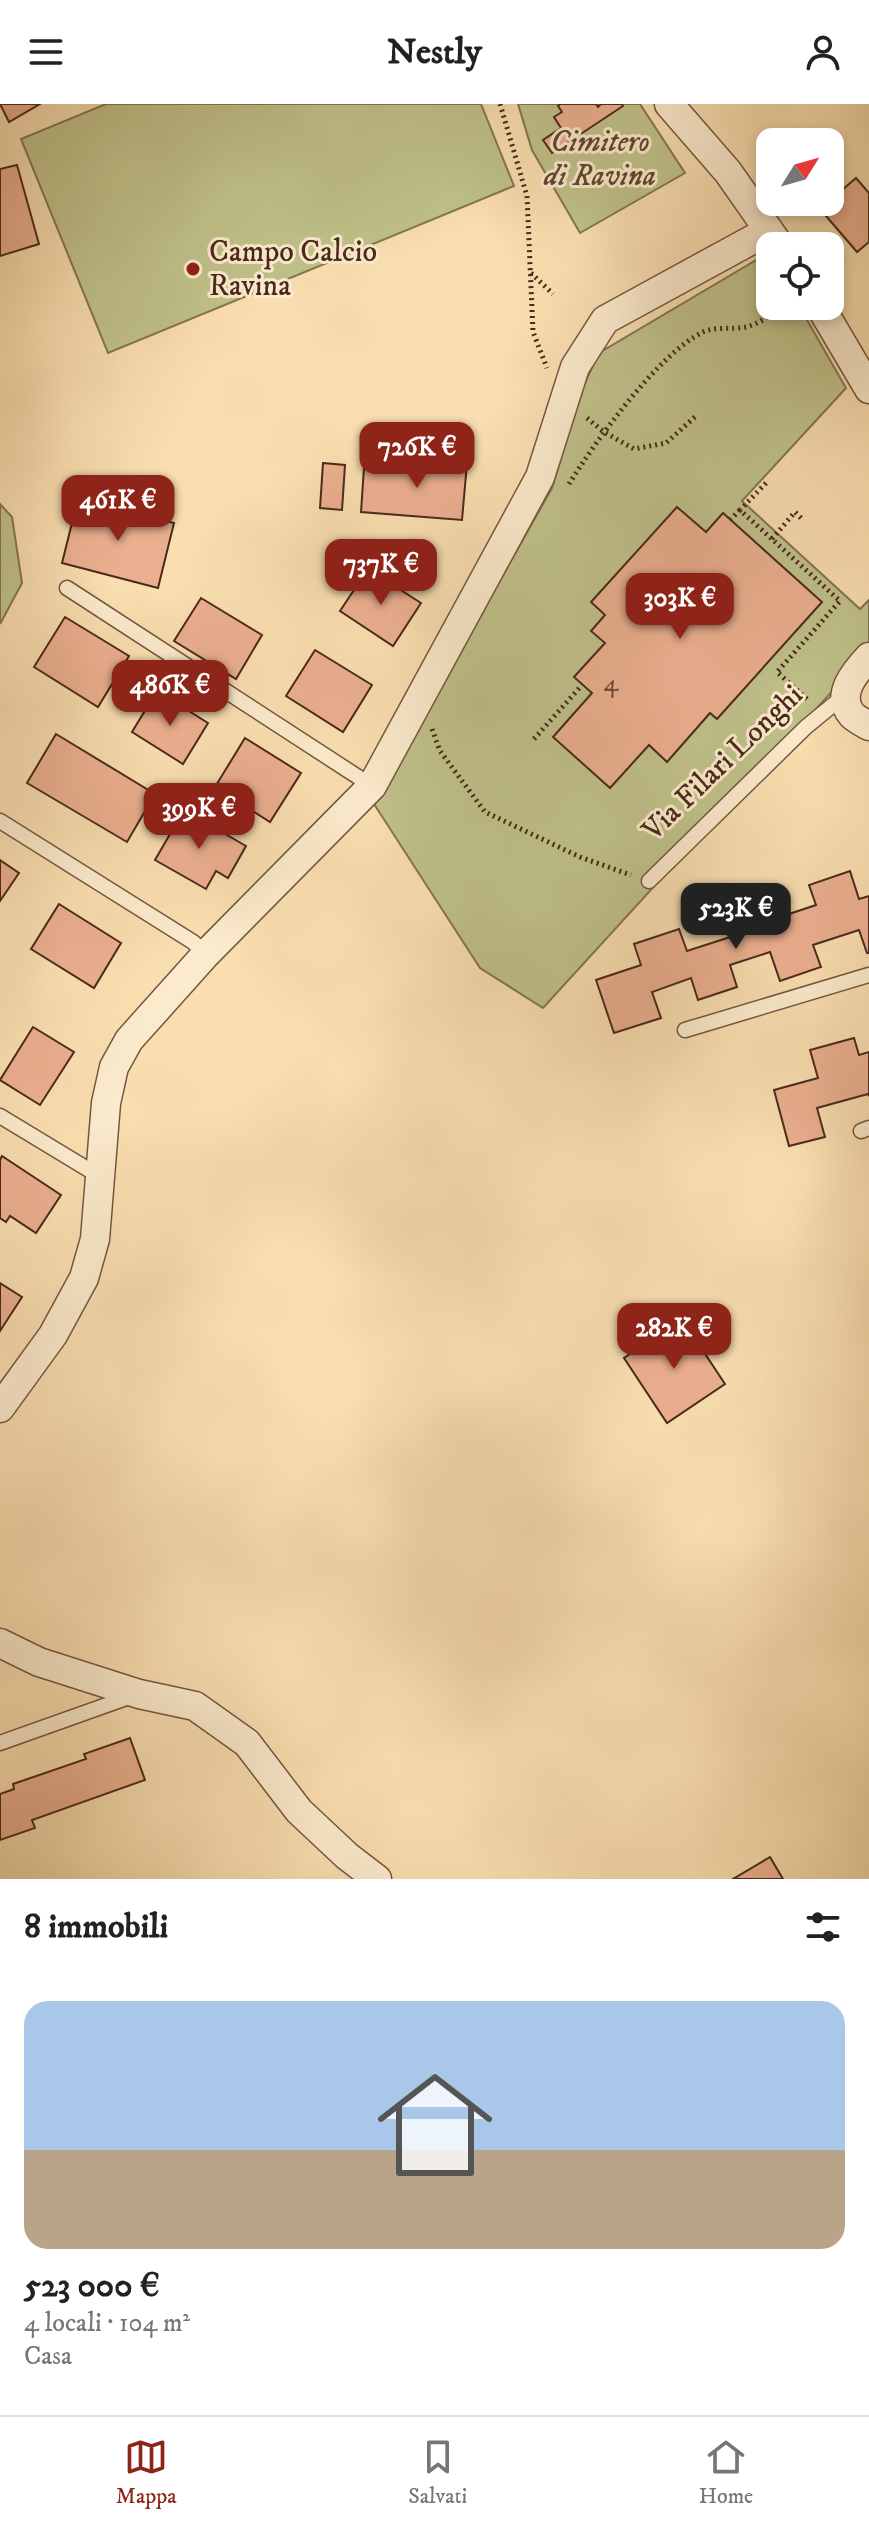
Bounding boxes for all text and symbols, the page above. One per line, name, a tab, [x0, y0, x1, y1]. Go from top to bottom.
icon: menu	[24, 30, 68, 74]
text: Nestly	[387, 30, 482, 75]
icon: person	[801, 30, 845, 74]
park label: Cimitero di Ravina	[543, 124, 656, 195]
north arrow	[756, 128, 844, 216]
map controls	[756, 128, 844, 320]
button: locate	[756, 232, 844, 320]
place label: Campo Calcio Ravina	[209, 234, 377, 305]
marker: Campo Calcio Ravina	[184, 260, 202, 278]
pin: 726K €	[352, 422, 482, 490]
text: 726K €	[377, 431, 457, 464]
pin: 461K €	[53, 475, 183, 543]
text: 461K €	[80, 484, 157, 517]
pin: 737K €	[316, 539, 446, 607]
text: 737K €	[343, 548, 419, 581]
pin: 303K €	[615, 573, 745, 641]
text: 303K €	[644, 582, 716, 615]
pin: 486K €	[105, 660, 235, 728]
house number: 4	[604, 667, 620, 700]
text: 486K €	[130, 669, 210, 702]
street label: Via Filari Longhi	[634, 677, 811, 850]
pin: 399K €	[134, 783, 264, 851]
text: 399K €	[162, 792, 236, 825]
pin: 523K €	[671, 883, 801, 951]
text: 523K €	[699, 892, 773, 925]
pin: 282K €	[609, 1303, 739, 1371]
text: 282K €	[635, 1312, 713, 1345]
icon: filters	[801, 1905, 845, 1949]
text: 8 immobili	[24, 1906, 168, 1948]
icon: home	[363, 2053, 507, 2197]
text: 523 000 €	[24, 2265, 160, 2307]
text: 4 locali · 104 m²	[24, 2307, 190, 2340]
text: Casa	[24, 2340, 72, 2373]
tab: Mappa	[116, 2435, 177, 2510]
tab: Salvati	[408, 2435, 467, 2510]
tab: Home	[699, 2435, 753, 2510]

